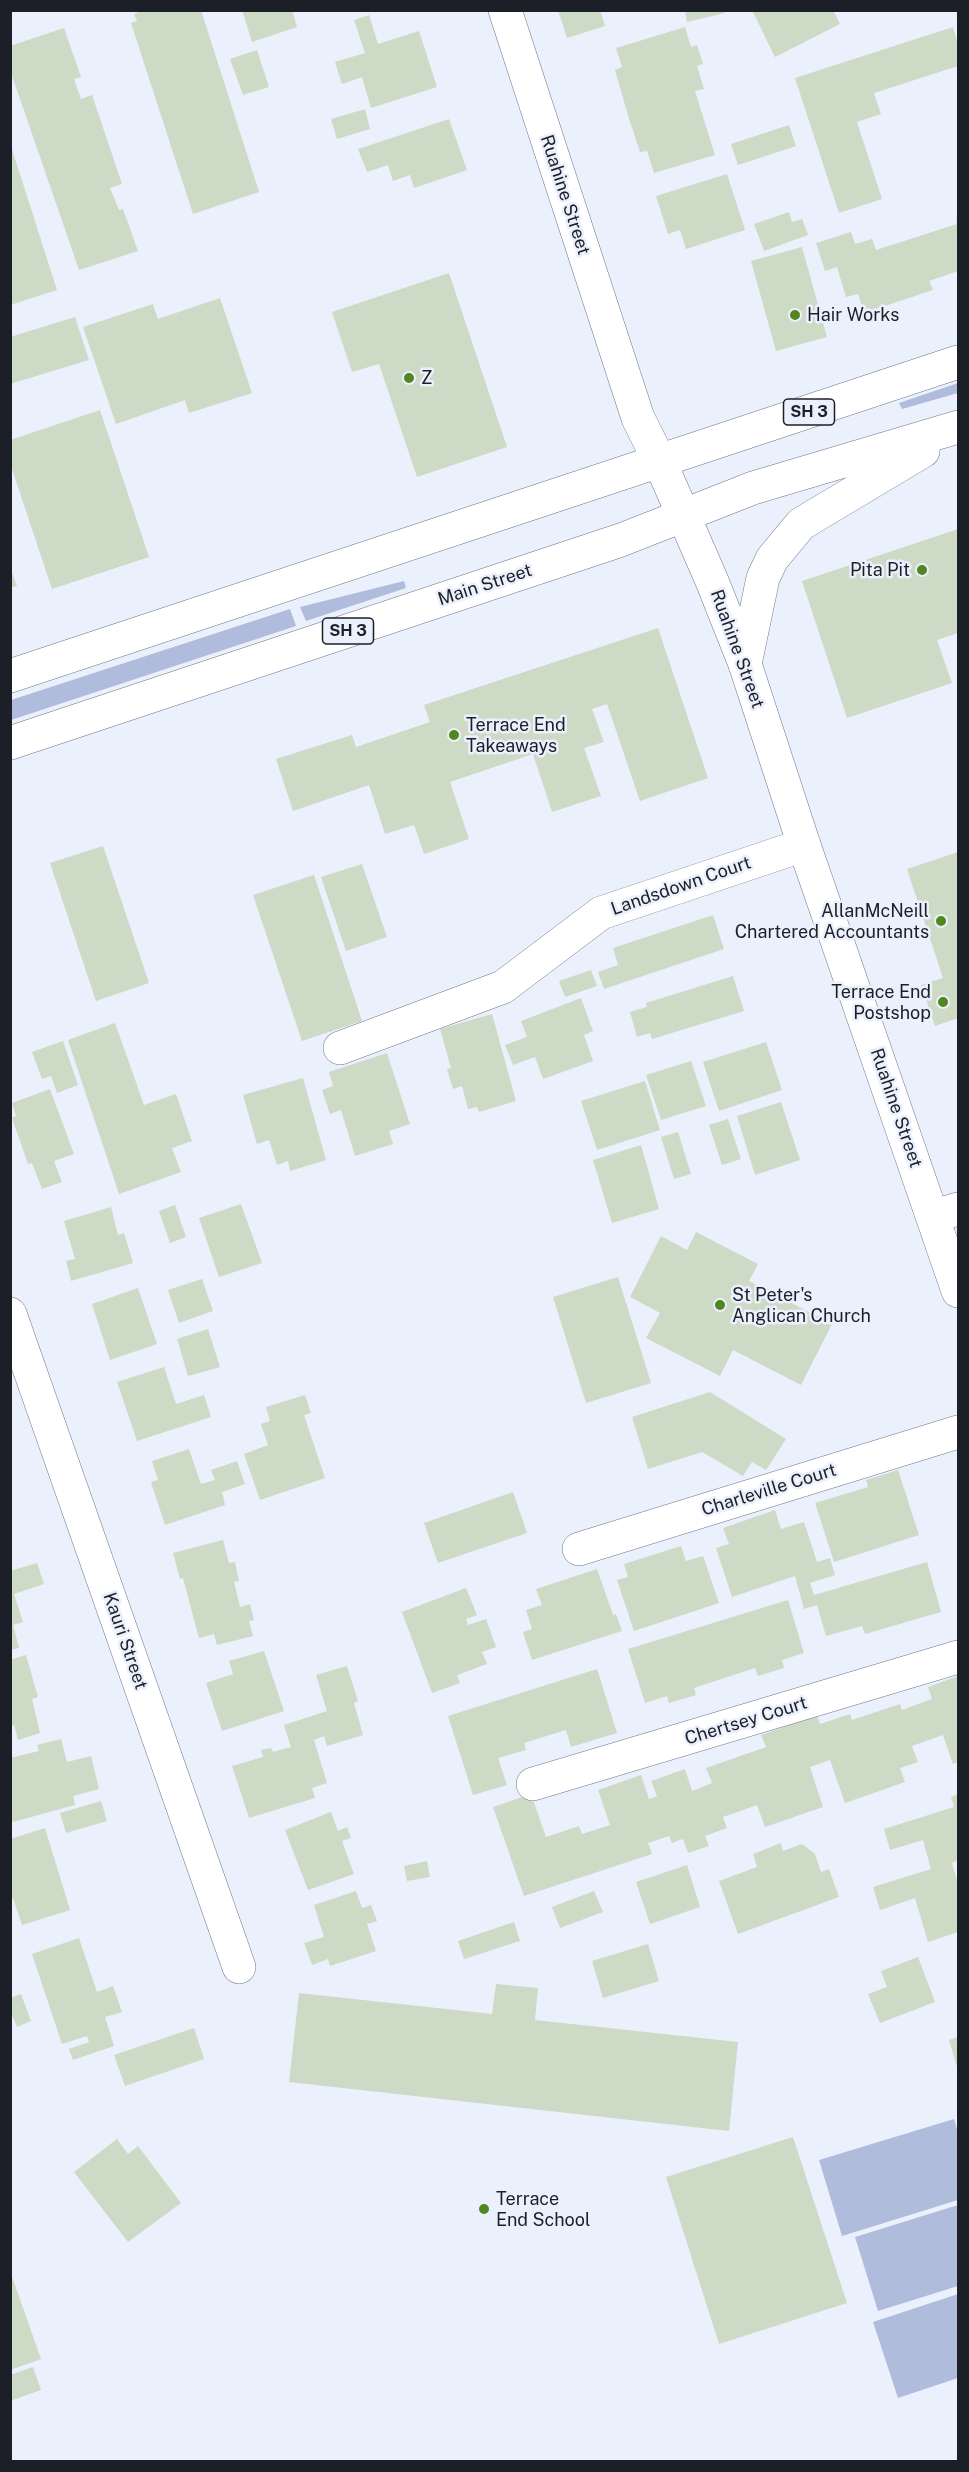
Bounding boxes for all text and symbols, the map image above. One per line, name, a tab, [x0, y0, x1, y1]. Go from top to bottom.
street label: Ruahine Street	[535, 132, 595, 258]
place label: Hair Works	[807, 304, 899, 326]
marker: Hair Works	[788, 308, 802, 322]
place label: Z	[421, 367, 432, 389]
marker: Z	[402, 371, 416, 385]
road number: SH 3	[784, 399, 834, 425]
place label: Pita Pit	[850, 559, 910, 581]
street label: Main Street	[435, 560, 535, 610]
marker: Pita Pit	[915, 563, 929, 577]
street label: Ruahine Street	[705, 587, 769, 711]
road number: SH 3	[322, 618, 374, 644]
place label: Terrace End Takeaways	[466, 714, 566, 756]
marker: Terrace End Takeaways	[447, 728, 461, 742]
street label: Landsdown Court	[608, 852, 754, 920]
place label: AllanMcNeill Chartered Accountants	[735, 900, 929, 942]
marker: AllanMcNeill Chartered Accountants	[934, 914, 948, 928]
place label: Terrace End Postshop	[831, 981, 931, 1024]
marker: Terrace End Postshop	[936, 995, 950, 1009]
street label: Ruahine Street	[865, 1045, 927, 1171]
place label: St Peter's Anglican Church	[732, 1284, 871, 1326]
marker: St Peter's Anglican Church	[713, 1298, 727, 1312]
street label: Charleville Court	[699, 1459, 839, 1521]
street label: Kauri Street	[98, 1590, 152, 1692]
street label: Chertsey Court	[682, 1692, 810, 1750]
place label: Terrace End School	[496, 2188, 590, 2230]
marker: Terrace End School	[477, 2202, 491, 2216]

